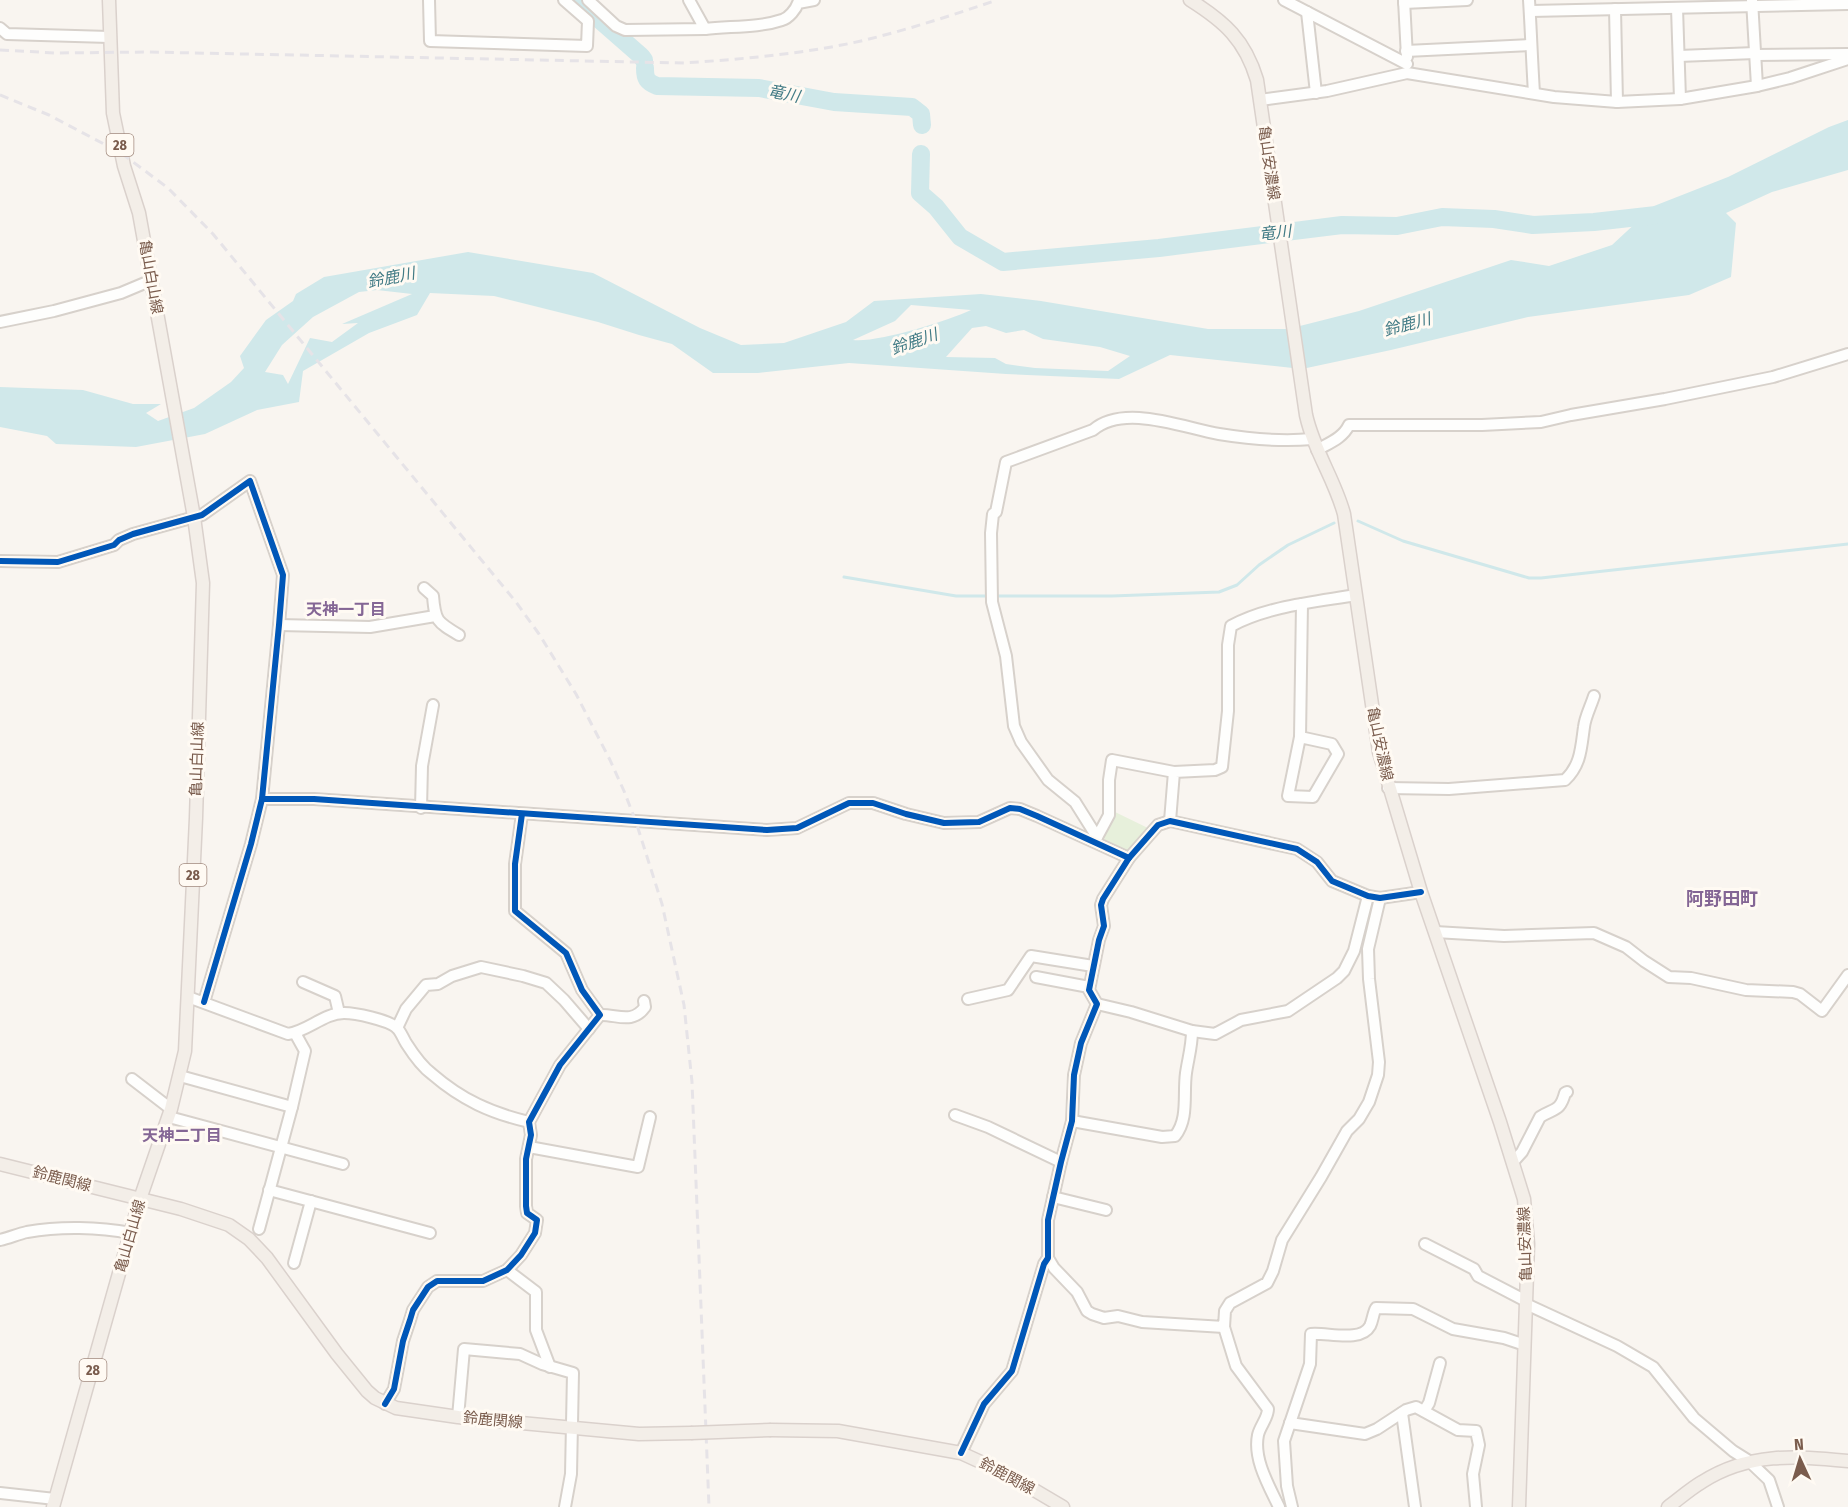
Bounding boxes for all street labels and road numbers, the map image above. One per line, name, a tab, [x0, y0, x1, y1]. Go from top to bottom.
street label: 亀山安濃線	[1255, 125, 1283, 201]
road number: 28	[106, 134, 134, 156]
street label: 亀山白山線	[136, 238, 166, 316]
street label: 亀山安濃線	[1363, 705, 1397, 783]
street label: 亀山白山線	[187, 721, 207, 797]
road number: 28	[180, 864, 206, 886]
street label: 鈴鹿関線	[31, 1163, 93, 1195]
street label: 亀山白山線	[111, 1197, 149, 1275]
street label: 亀山安濃線	[1515, 1206, 1535, 1282]
road number: 28	[80, 1359, 106, 1381]
street label: 鈴鹿関線	[462, 1408, 524, 1432]
street label: 鈴鹿関線	[976, 1454, 1038, 1498]

